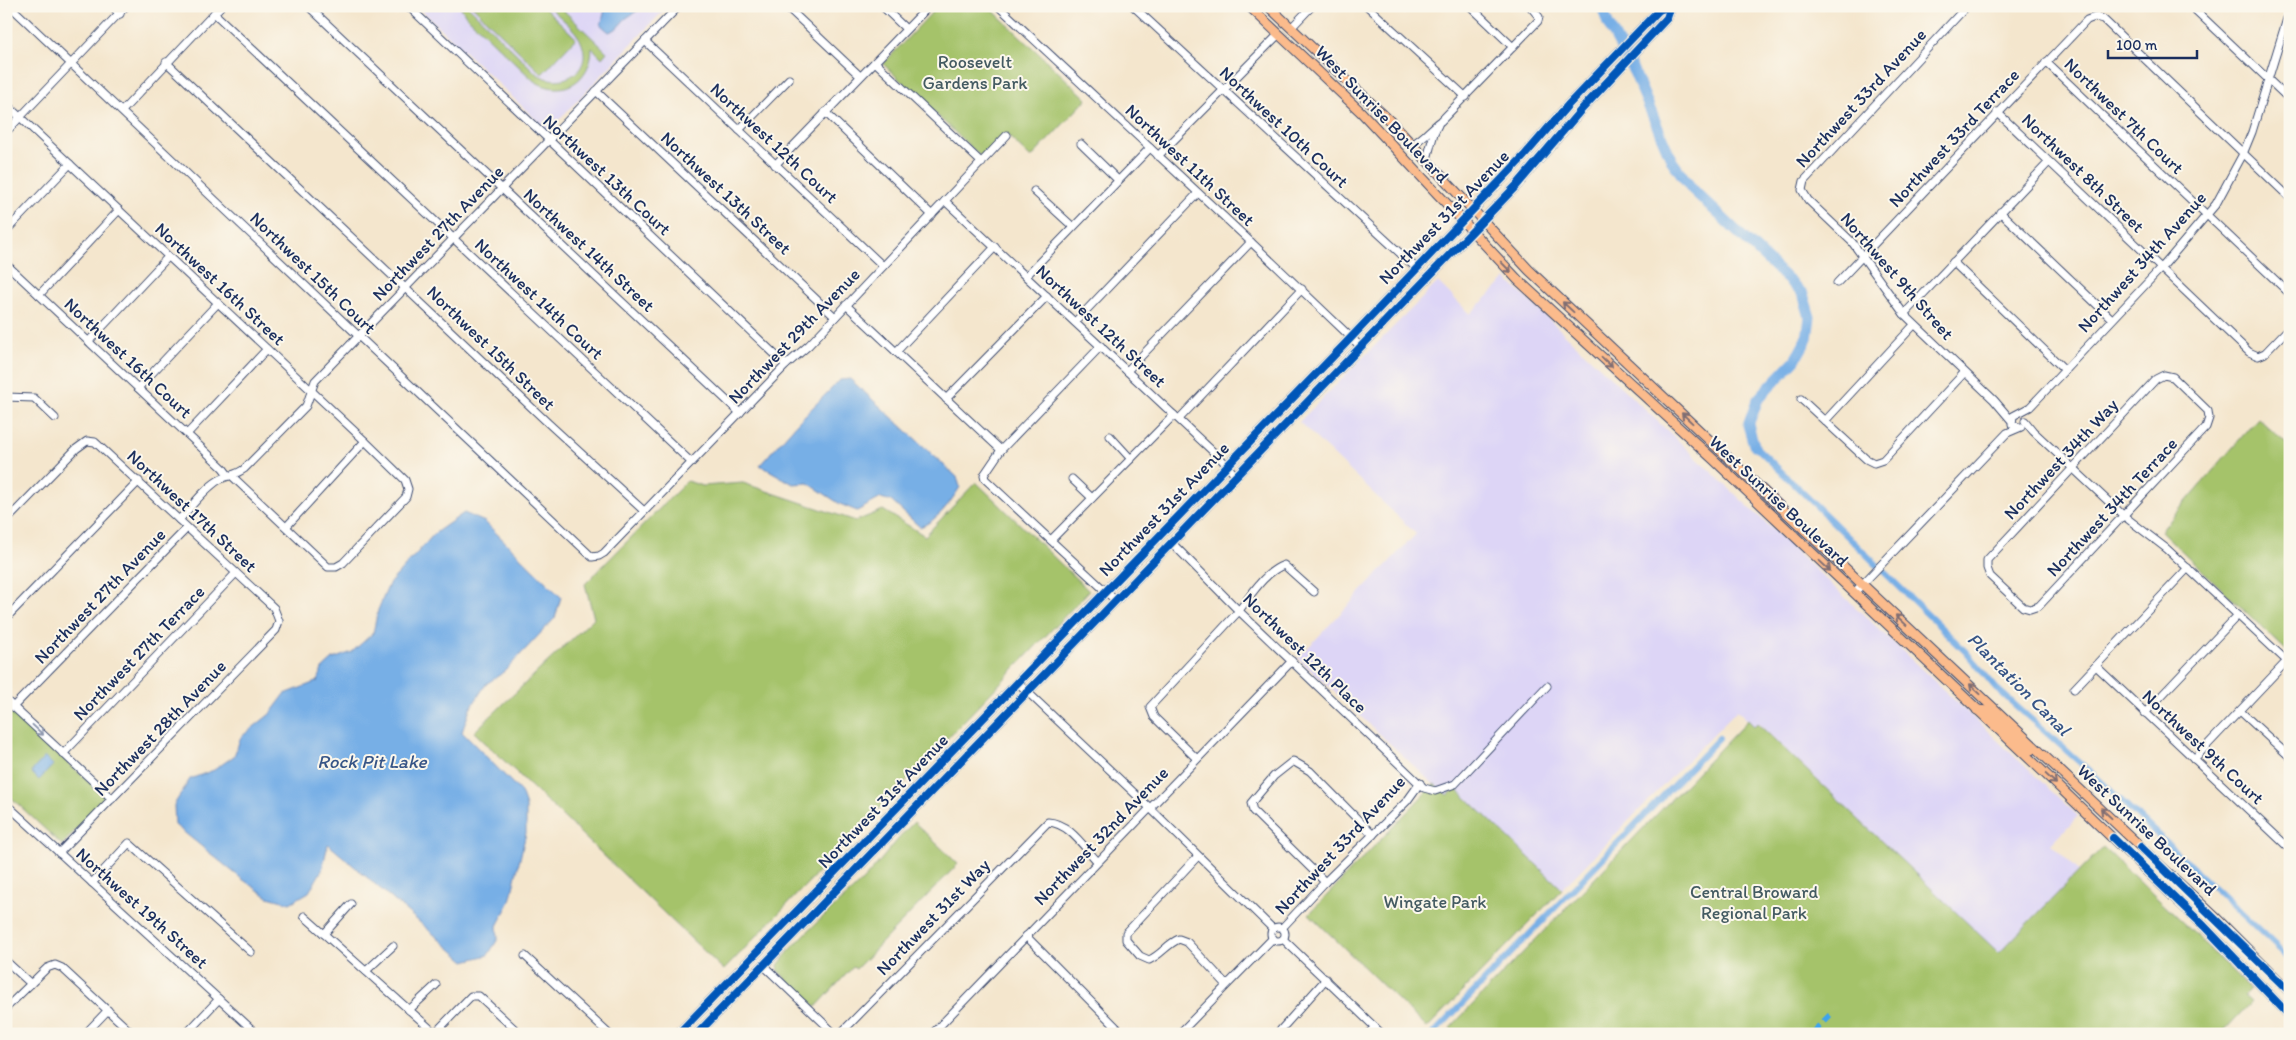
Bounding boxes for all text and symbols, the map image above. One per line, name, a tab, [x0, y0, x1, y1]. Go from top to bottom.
street label: Northwest 33rd Avenue	[1791, 24, 1931, 172]
scale bar	[2108, 28, 2197, 60]
text: 100 m	[2116, 36, 2158, 54]
street label: West Sunrise Boulevard	[1311, 41, 1454, 188]
park label: Roosevelt Gardens Park	[922, 51, 1028, 94]
street label: Northwest 7th Court	[2060, 53, 2189, 179]
street label: Northwest 10th Court	[1215, 62, 1353, 193]
street label: Northwest 33rd Terrace	[1884, 64, 2024, 212]
street label: Northwest 12th Court	[705, 78, 843, 208]
street label: Northwest 11th Street	[1121, 99, 1260, 231]
street label: Northwest 8th Street	[2017, 109, 2149, 237]
street label: Northwest 13th Court	[538, 110, 676, 240]
street label: Northwest 13th Street	[656, 127, 796, 259]
street label: Northwest 31st Avenue	[1374, 145, 1514, 289]
street label: Northwest 27th Avenue	[368, 161, 508, 305]
street label: Northwest 14th Street	[519, 183, 659, 317]
street label: Northwest 34th Avenue	[2073, 187, 2211, 337]
street label: Northwest 15th Court	[245, 207, 381, 339]
street label: Northwest 9th Street	[1836, 208, 1959, 344]
street label: Northwest 16th Street	[150, 218, 290, 350]
street label: Northwest 14th Court	[470, 234, 608, 365]
street label: Northwest 12th Street	[1031, 260, 1171, 392]
one-way arrow	[1500, 261, 1512, 273]
street label: Northwest 29th Avenue	[723, 263, 865, 409]
street label: Northwest 15th Street	[422, 281, 560, 415]
street label: Northwest 16th Court	[59, 293, 197, 423]
one-way arrow	[1562, 301, 1575, 313]
one-way arrow	[1600, 356, 1613, 368]
street label: Northwest 34th Way	[1999, 393, 2123, 524]
one-way arrow	[1681, 412, 1694, 424]
street label: West Sunrise Boulevard	[1705, 431, 1854, 572]
street label: Northwest 34th Terrace	[2042, 433, 2182, 581]
street label: Northwest 31st Avenue	[1094, 437, 1234, 581]
street label: Northwest 17th Street	[122, 445, 262, 577]
street label: Northwest 27th Avenue	[30, 524, 170, 668]
one-way arrow	[1819, 560, 1831, 572]
street label: Northwest 27th Terrace	[69, 581, 209, 725]
street label: Northwest 12th Place	[1238, 588, 1372, 718]
one-way arrow	[1895, 614, 1908, 626]
water label: Plantation Canal	[1963, 628, 2077, 742]
street label: Northwest 28th Avenue	[89, 655, 231, 801]
one-way arrow	[1969, 683, 1982, 695]
street label: Northwest 9th Court	[2138, 685, 2269, 809]
one-way arrow	[32, 724, 45, 736]
street label: Northwest 31st Avenue	[813, 729, 953, 873]
water label: Rock Pit Lake	[317, 750, 428, 773]
street label: West Sunrise Boulevard	[2073, 760, 2222, 901]
street label: Northwest 32nd Avenue	[1029, 762, 1173, 910]
street label: Northwest 33rd Avenue	[1270, 771, 1410, 919]
one-way arrow	[2045, 773, 2057, 785]
one-way arrow	[2100, 807, 2112, 819]
street label: Northwest 19th Street	[71, 843, 213, 973]
street label: Northwest 31st Way	[872, 854, 995, 980]
park label: Central Broward Regional Park	[1690, 881, 1818, 924]
park label: Wingate Park	[1383, 891, 1487, 913]

